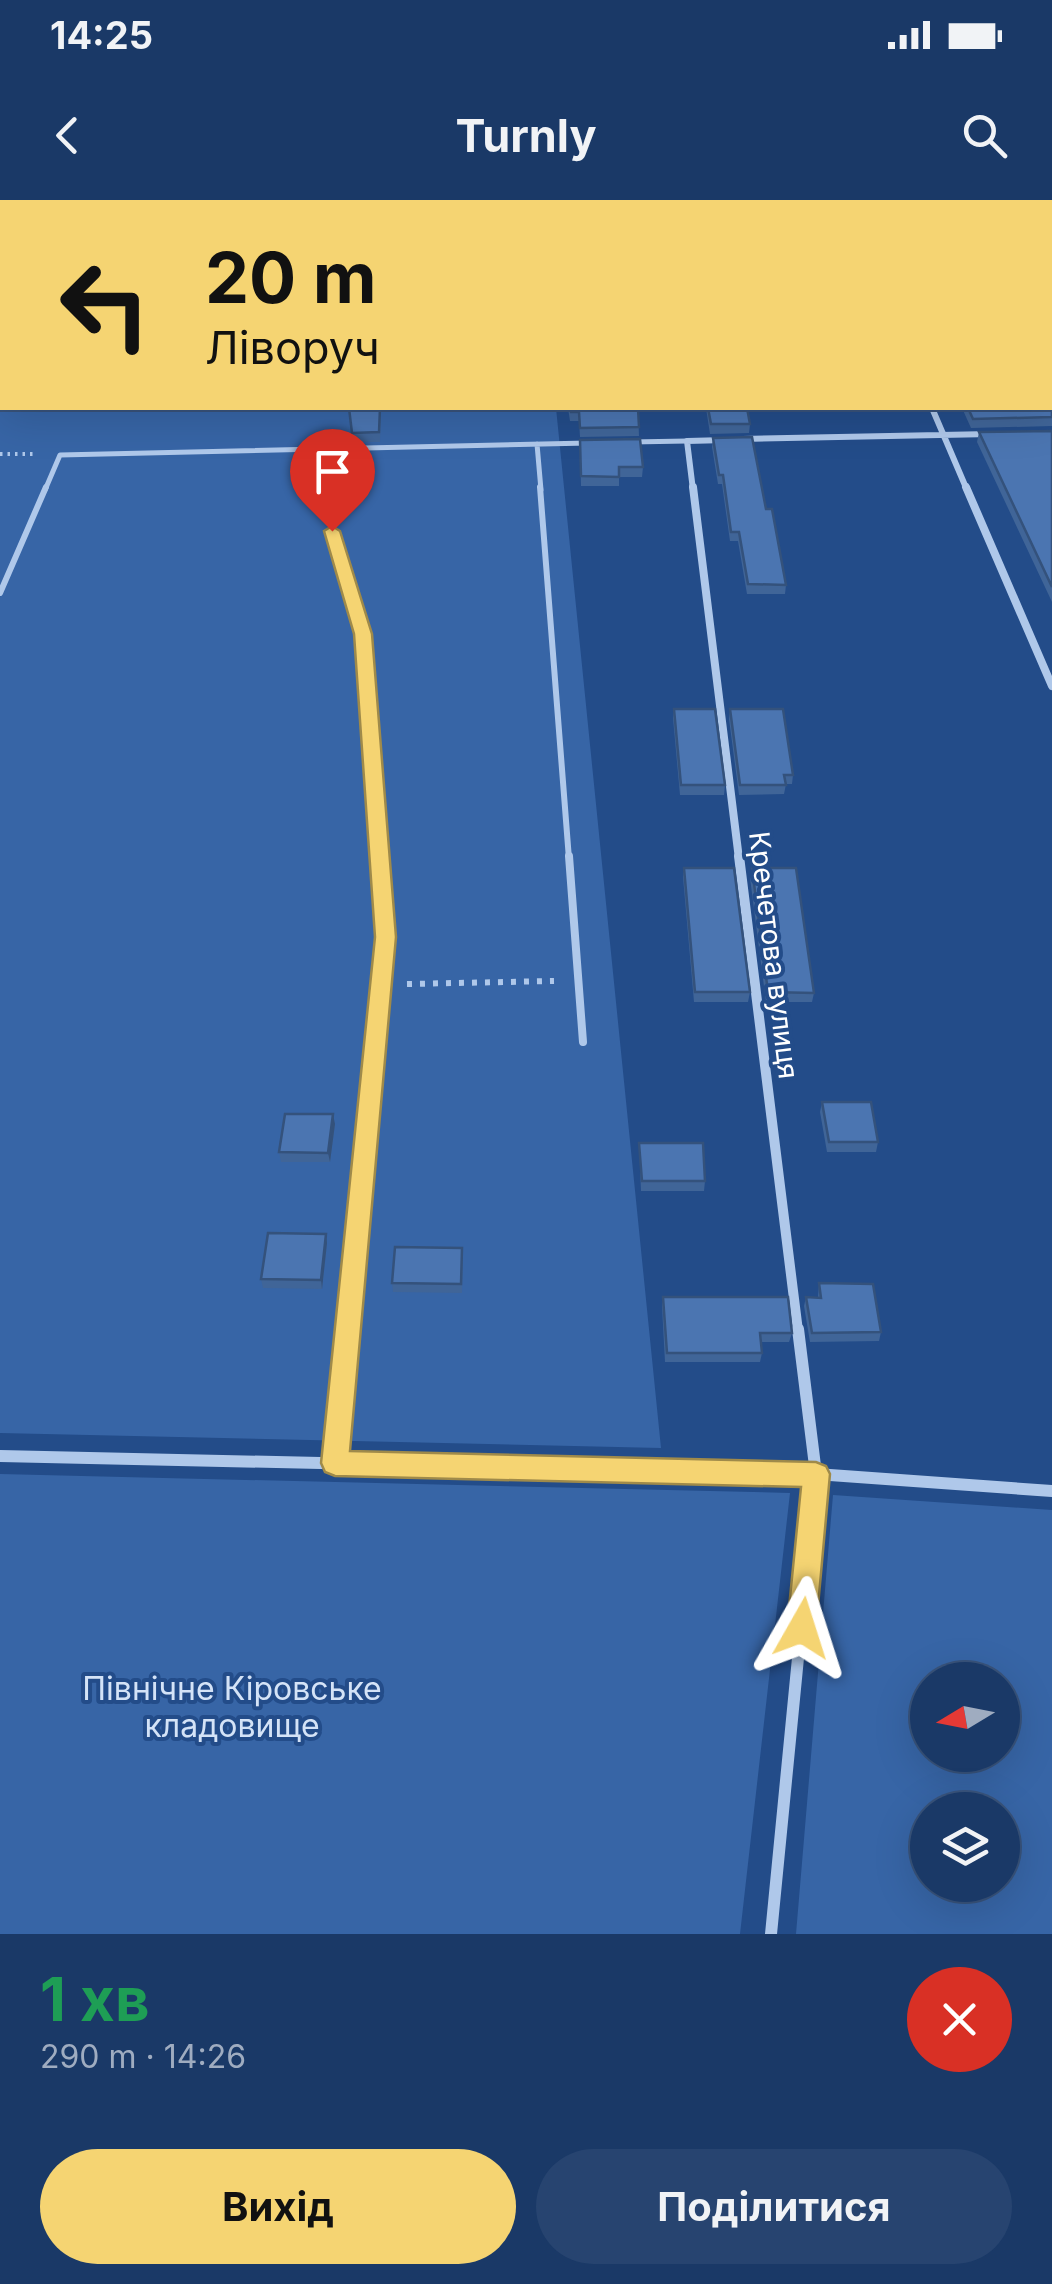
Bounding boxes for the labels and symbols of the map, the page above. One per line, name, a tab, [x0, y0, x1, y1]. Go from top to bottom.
pin	[290, 429, 375, 532]
street label: Кречетова вулиця	[742, 829, 806, 1081]
position arrow	[750, 1576, 854, 1680]
north arrow	[910, 1662, 1020, 1772]
park label: Північне Кіровське кладовище	[82, 1669, 382, 1745]

